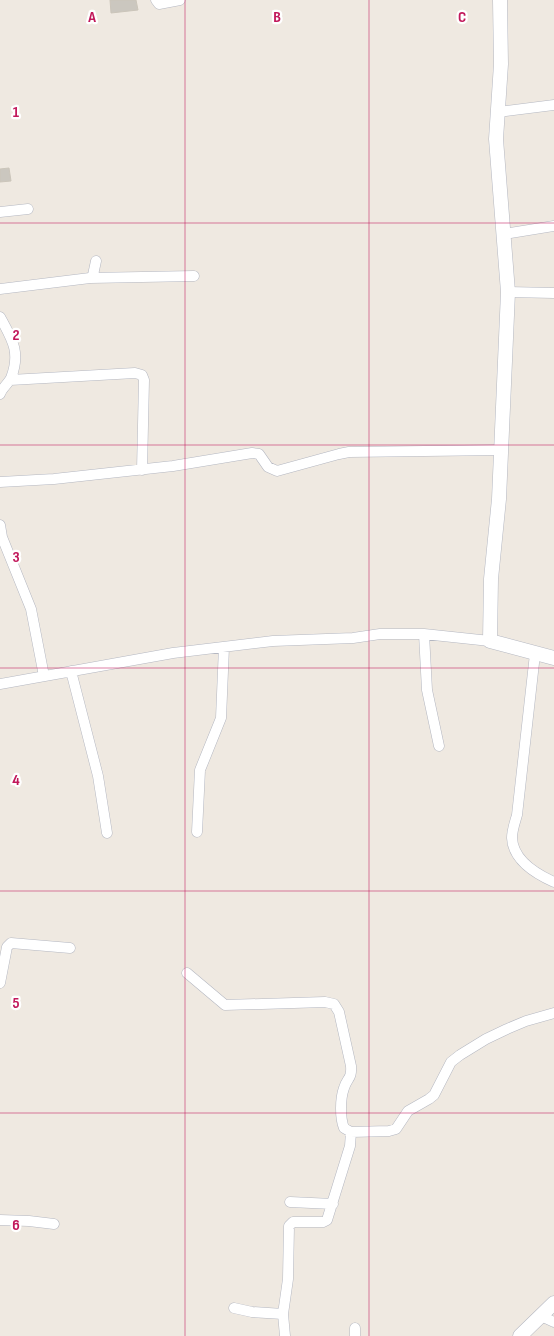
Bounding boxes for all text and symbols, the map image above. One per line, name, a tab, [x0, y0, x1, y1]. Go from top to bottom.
text: A	[87, 8, 96, 27]
text: B	[273, 8, 281, 27]
text: C	[458, 8, 466, 27]
text: 1	[13, 103, 20, 122]
text: 2	[12, 326, 20, 345]
text: 3	[12, 548, 20, 567]
text: 4	[12, 771, 20, 790]
text: 5	[12, 994, 20, 1013]
text: 6	[12, 1216, 20, 1235]

